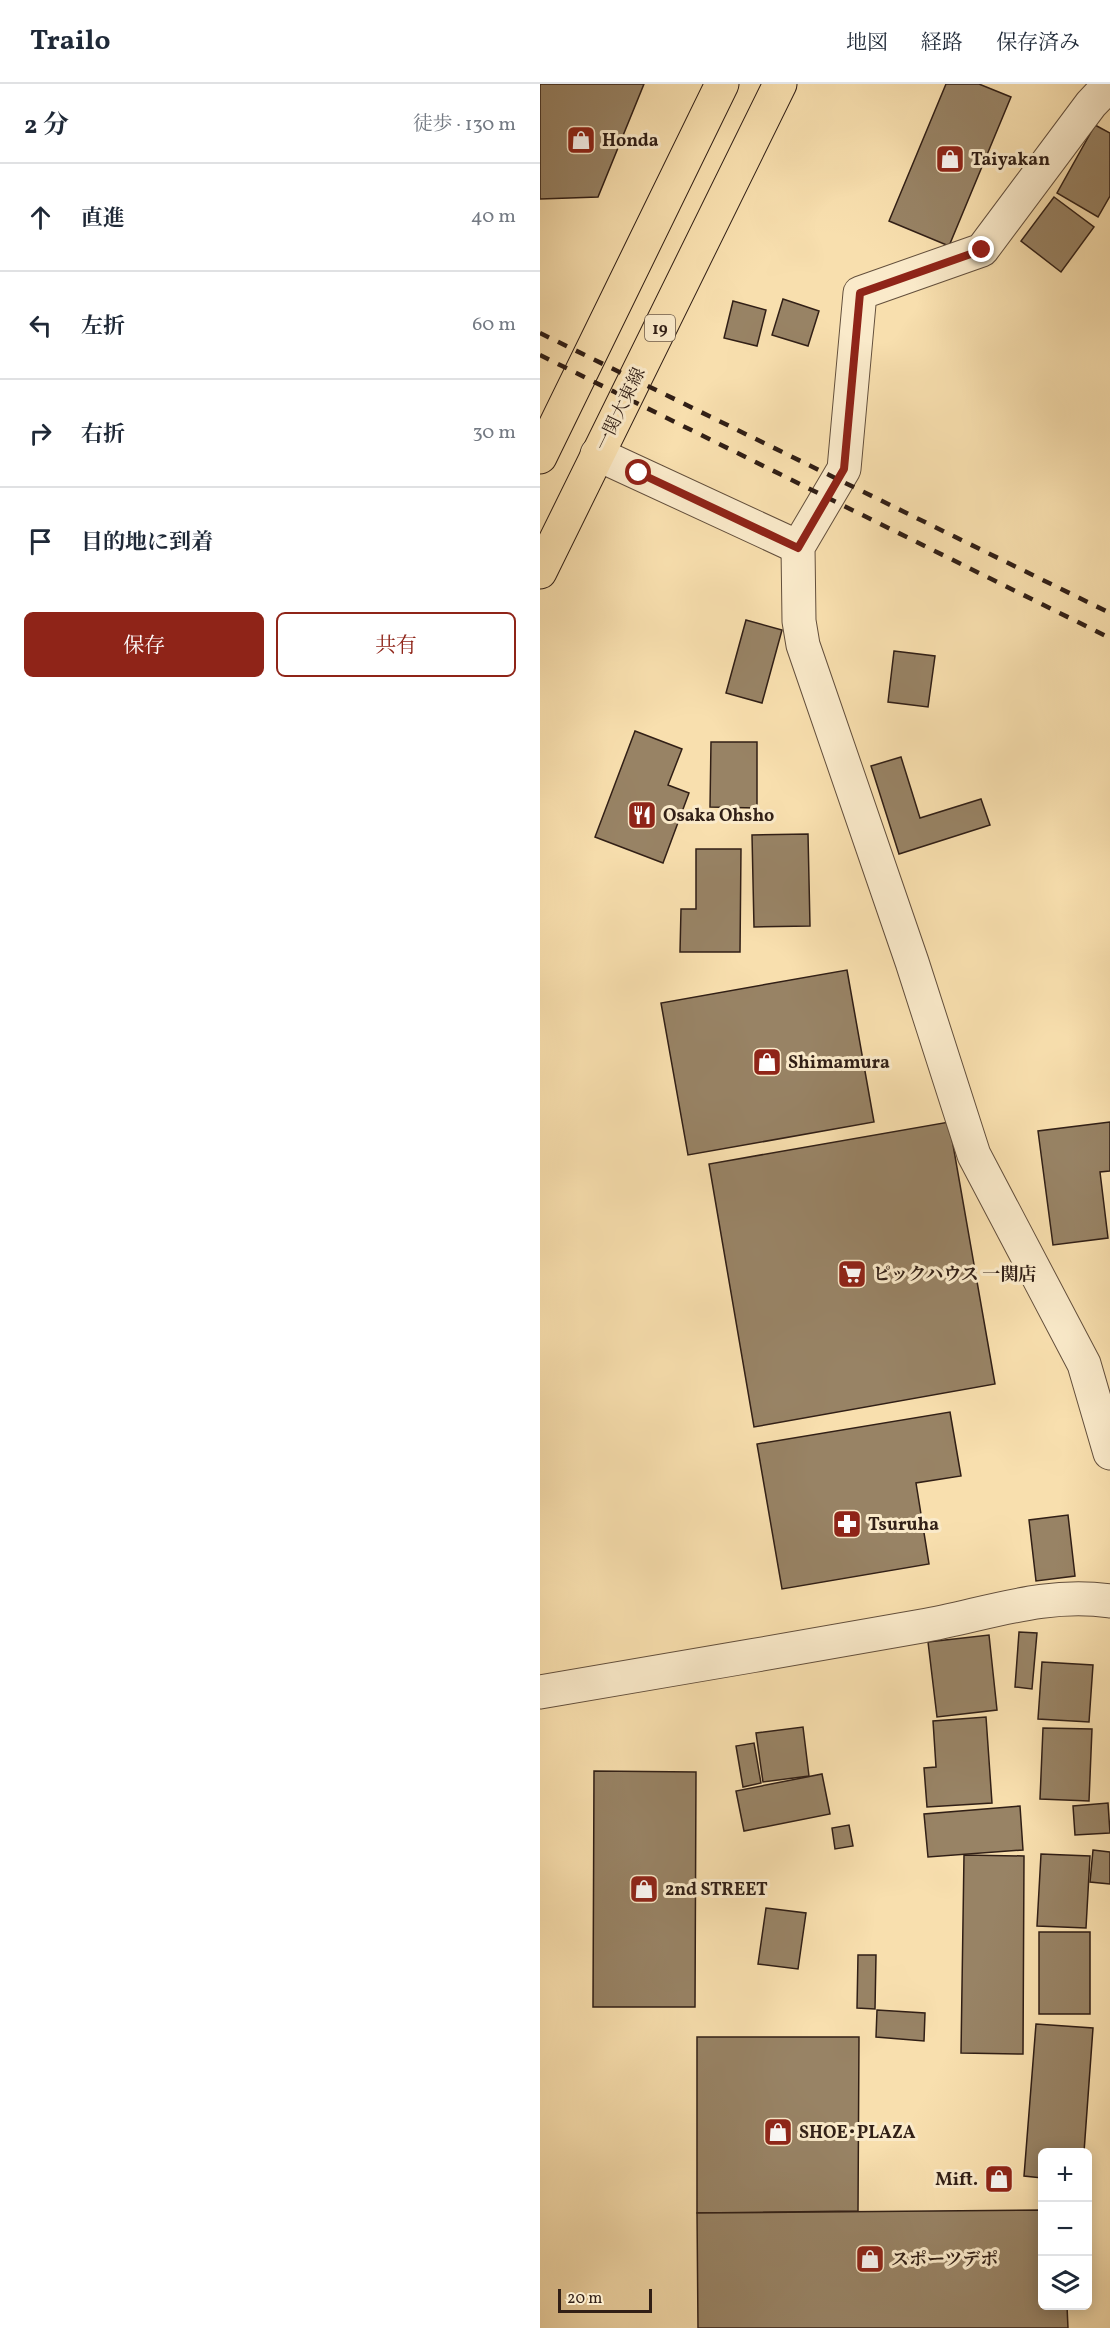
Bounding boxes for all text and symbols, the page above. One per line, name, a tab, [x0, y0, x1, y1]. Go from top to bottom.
text: Trailo	[30, 22, 111, 61]
text: 地図	[846, 29, 888, 58]
text: 経路	[921, 29, 963, 58]
text: 保存済み	[996, 29, 1080, 58]
text: 2 分	[24, 108, 69, 144]
text: 徒歩 · 130 m	[413, 111, 516, 139]
shop icon: Honda	[565, 124, 597, 156]
place label: Honda	[602, 129, 659, 154]
shop icon: Taiyakan	[934, 143, 966, 175]
place label: Taiyakan	[971, 148, 1050, 173]
icon: ahead	[24, 201, 57, 234]
text: 40 m	[471, 203, 516, 231]
text: 直進	[81, 204, 125, 235]
route end	[968, 236, 994, 262]
icon: left	[24, 309, 57, 342]
text: 60 m	[472, 311, 516, 339]
text: 左折	[81, 312, 125, 343]
road number: 19	[645, 315, 675, 341]
street label: 一関大東線	[590, 364, 652, 456]
icon: right	[24, 417, 57, 450]
text: 30 m	[472, 419, 516, 447]
text: 右折	[81, 420, 125, 451]
route start	[625, 459, 651, 485]
icon: arrive	[24, 525, 57, 558]
text: 目的地に到着	[81, 528, 213, 559]
button: 保存	[24, 612, 264, 677]
button: 共有	[276, 612, 516, 677]
restaurant icon: Osaka Ohsho	[626, 799, 658, 831]
place label: Osaka Ohsho	[663, 804, 774, 829]
shop icon: Shimamura	[751, 1046, 783, 1078]
place label: Shimamura	[788, 1051, 890, 1076]
supermarket icon: ピックハウス 一関店	[836, 1258, 868, 1290]
place label: ピックハウス 一関店	[873, 1263, 1036, 1288]
pharmacy icon: Tsuruha	[831, 1508, 863, 1540]
place label: Tsuruha	[868, 1513, 939, 1538]
shop icon: 2nd STREET	[628, 1873, 660, 1905]
place label: 2nd STREET	[665, 1878, 768, 1903]
shop icon: SHOE･PLAZA	[762, 2116, 794, 2148]
place label: SHOE･PLAZA	[799, 2121, 916, 2146]
map controls	[1038, 2148, 1092, 2310]
button: +	[1038, 2148, 1092, 2202]
shop icon: Mift.	[983, 2163, 1015, 2195]
place label: Mift.	[935, 2168, 978, 2193]
button: −	[1038, 2202, 1092, 2256]
shop icon: スポーツデポ	[854, 2243, 886, 2275]
place label: スポーツデポ	[891, 2248, 998, 2273]
button: layers	[1038, 2256, 1092, 2310]
scale bar	[558, 2286, 652, 2314]
text: 20 m	[567, 2288, 602, 2310]

